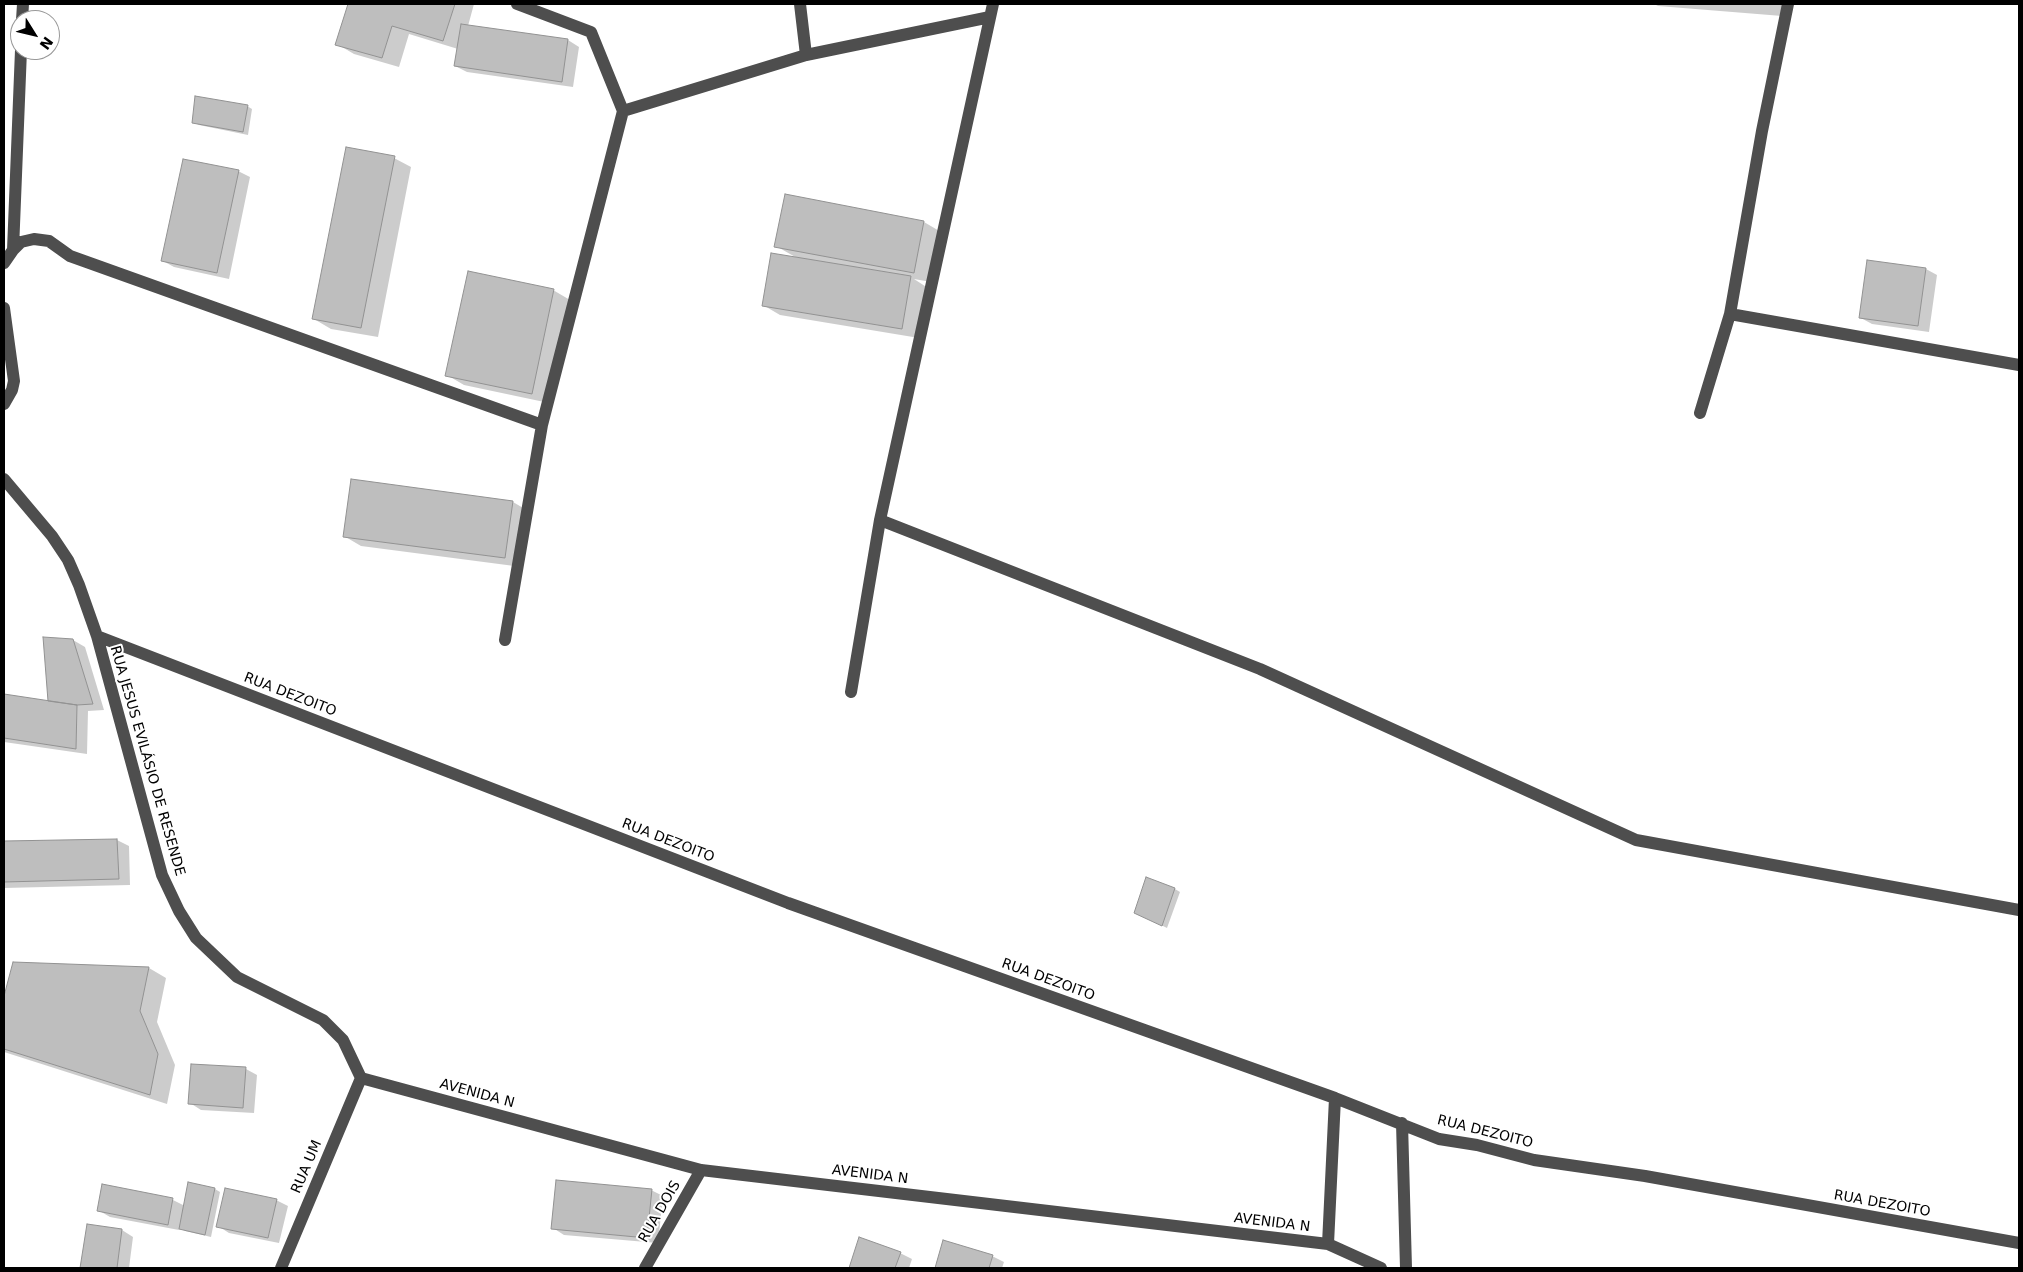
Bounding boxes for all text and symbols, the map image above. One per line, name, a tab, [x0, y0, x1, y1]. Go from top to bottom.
north arrow	[10, 10, 60, 60]
text: N	[36, 34, 56, 53]
street label: RUA JESUS EVILÁSIO DE RESENDE	[106, 644, 188, 878]
street label: RUA DEZOITO	[241, 670, 339, 720]
street label: RUA DEZOITO	[619, 816, 717, 866]
street label: RUA DEZOITO	[999, 955, 1097, 1005]
street label: AVENIDA N	[438, 1076, 516, 1112]
street label: RUA DEZOITO	[1435, 1112, 1535, 1152]
street label: RUA UM	[288, 1138, 326, 1196]
street label: AVENIDA N	[831, 1162, 909, 1188]
street label: RUA DOIS	[636, 1178, 684, 1246]
street label: RUA DEZOITO	[1832, 1187, 1932, 1221]
street label: AVENIDA N	[1233, 1210, 1311, 1236]

